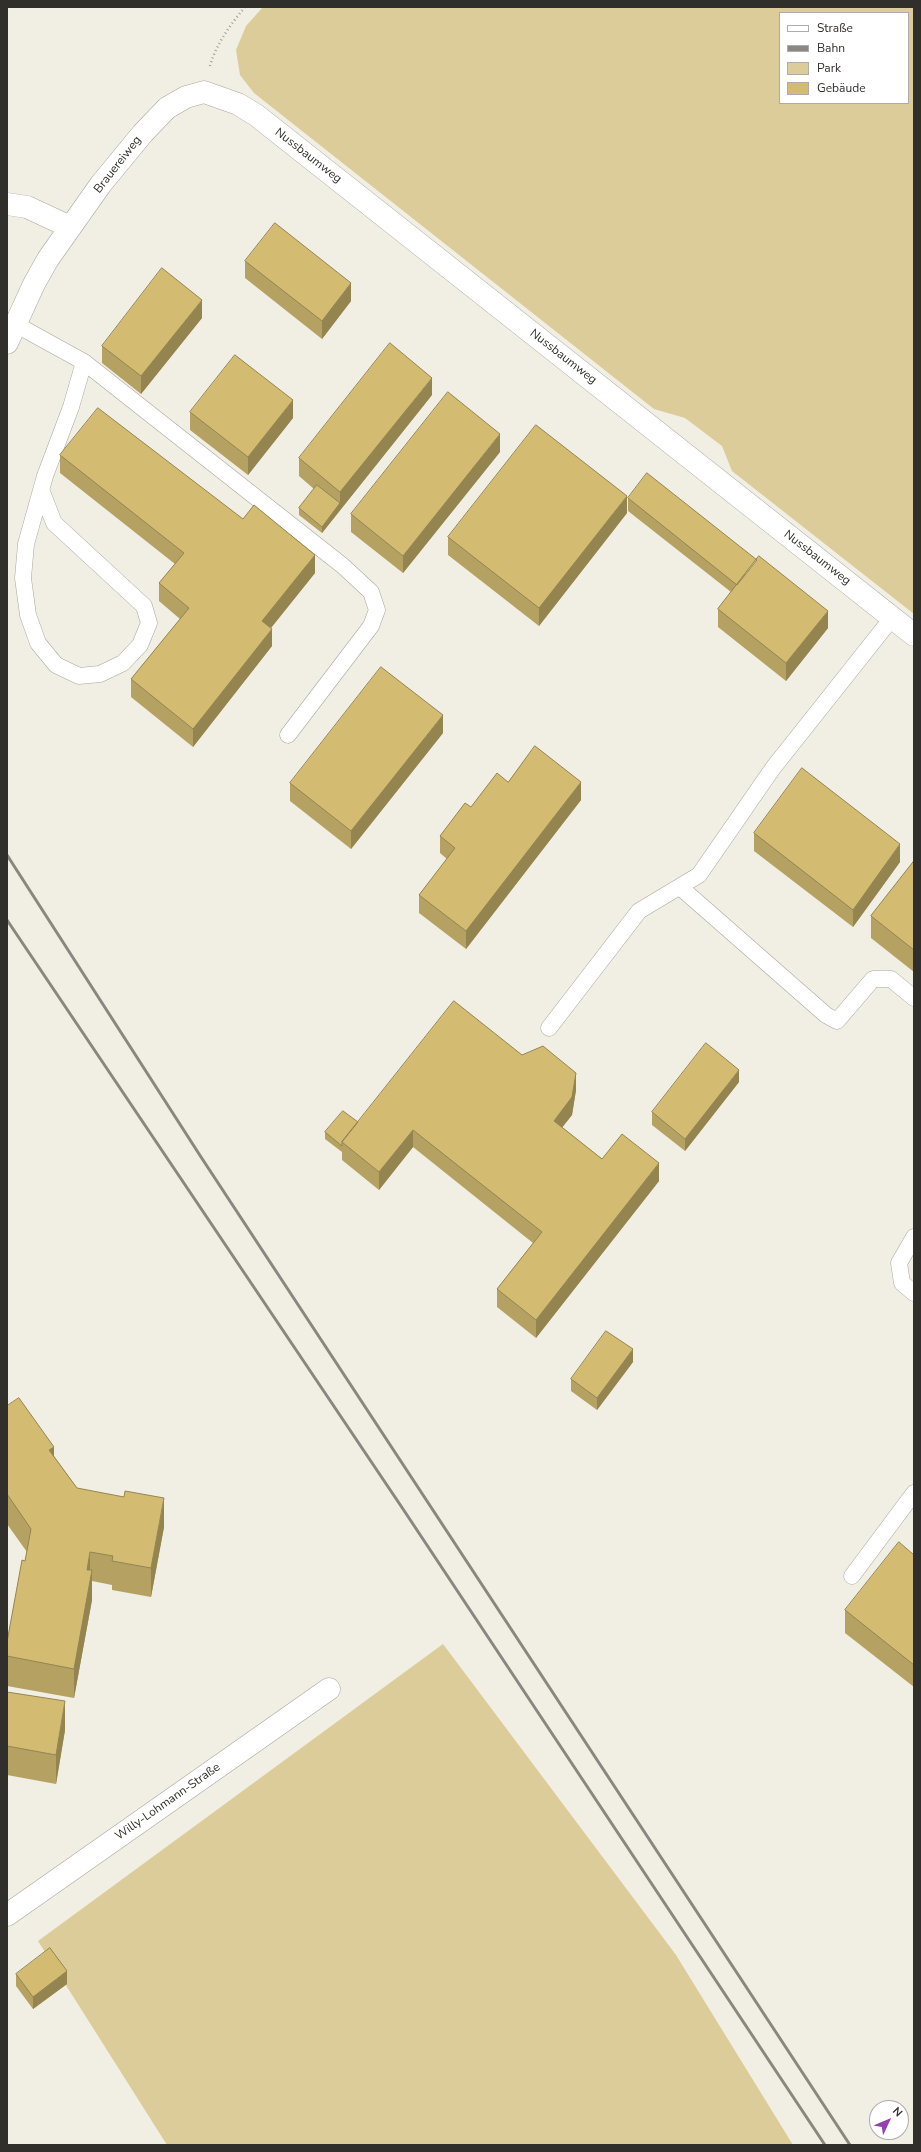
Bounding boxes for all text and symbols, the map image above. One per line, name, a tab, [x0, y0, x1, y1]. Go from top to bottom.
legend	[779, 12, 909, 104]
text: Straße	[817, 20, 853, 36]
text: Bahn	[817, 40, 845, 56]
text: Park	[817, 60, 841, 76]
text: Gebäude	[817, 80, 866, 96]
street label: Nussbaumweg	[272, 125, 344, 187]
street label: Brauereiweg	[91, 134, 145, 196]
street label: Nussbaumweg	[527, 326, 599, 388]
street label: Nussbaumweg	[781, 527, 853, 589]
street label: Willy-Lohmann-Straße	[113, 1760, 223, 1844]
north arrow	[869, 2100, 909, 2140]
text: N	[889, 2104, 906, 2120]

